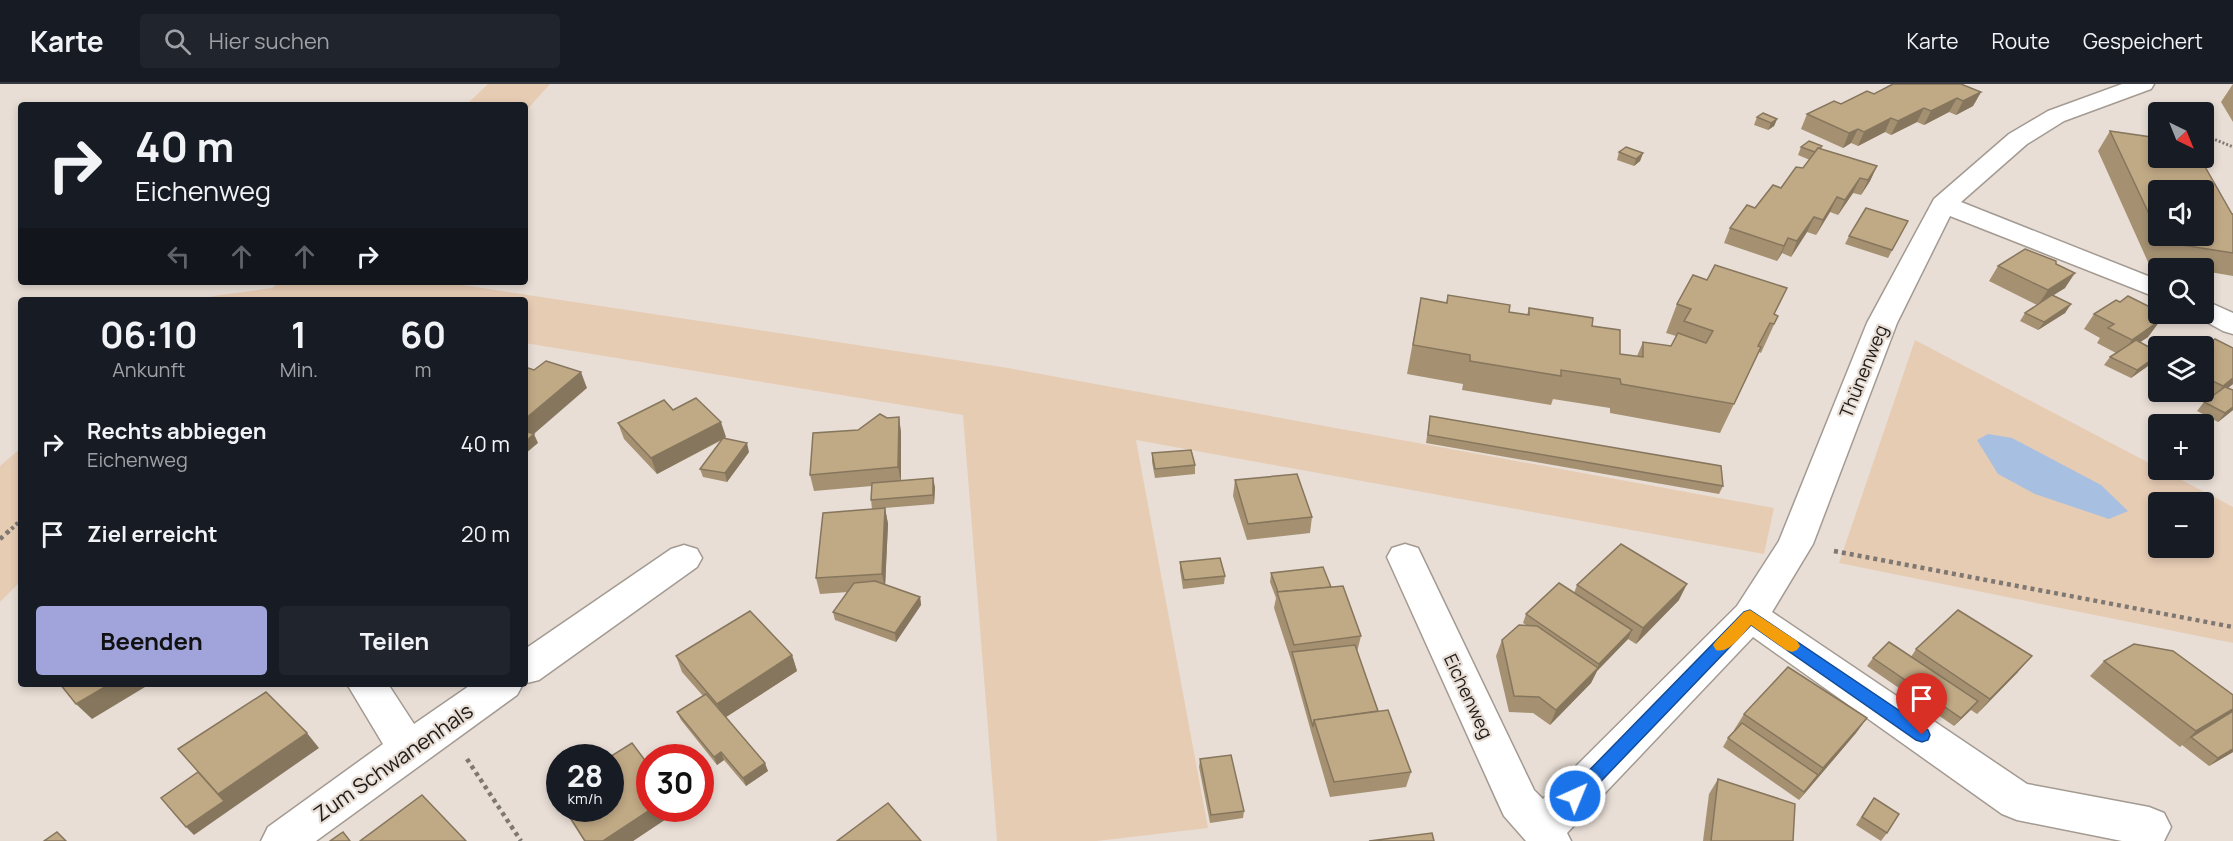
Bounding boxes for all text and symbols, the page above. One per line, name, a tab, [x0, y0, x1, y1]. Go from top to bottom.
search box	[140, 14, 560, 68]
text: Karte	[30, 22, 104, 60]
icon: search	[161, 25, 194, 58]
text: Hier suchen	[209, 26, 330, 56]
text: Karte	[1907, 27, 1959, 55]
text: Route	[1992, 27, 2050, 55]
text: Gespeichert	[2083, 27, 2203, 55]
north arrow	[2148, 102, 2214, 168]
map controls	[2148, 102, 2214, 558]
text: 40 m	[135, 117, 234, 175]
icon: right	[36, 126, 114, 204]
text: Eichenweg	[135, 172, 271, 209]
button: sound	[2148, 180, 2214, 246]
icon: left	[162, 240, 195, 273]
icon: ahead	[225, 240, 258, 273]
icon: ahead	[288, 240, 321, 273]
icon: right	[351, 240, 384, 273]
button: search	[2148, 258, 2214, 324]
text: 06:10	[100, 310, 198, 359]
text: 1	[291, 310, 307, 359]
text: 60	[400, 310, 446, 359]
street label: Thünenweg	[1833, 321, 1893, 421]
button: layers	[2148, 336, 2214, 402]
text: Ankunft	[112, 356, 186, 383]
text: Min.	[280, 356, 318, 383]
text: m	[415, 356, 432, 383]
button: +	[2148, 414, 2214, 480]
text: Rechts abbiegen	[87, 416, 266, 446]
icon: right	[36, 428, 69, 461]
text: 40 m	[461, 429, 510, 459]
text: Eichenweg	[87, 446, 188, 473]
button: −	[2148, 492, 2214, 558]
icon: arrive	[36, 518, 69, 551]
text: Ziel erreicht	[87, 519, 218, 549]
text: 20 m	[461, 519, 510, 549]
button: Beenden	[36, 606, 267, 675]
button: Teilen	[279, 606, 510, 675]
street label: Eichenweg	[1439, 650, 1499, 742]
pin	[1896, 673, 1947, 735]
icon: arrive	[1905, 682, 1938, 715]
street label: Zum Schwanenhals	[308, 696, 478, 828]
speed limit sign: 30	[636, 744, 714, 822]
text: 28	[567, 755, 603, 796]
position arrow	[1543, 764, 1607, 828]
text: km/h	[568, 788, 602, 809]

